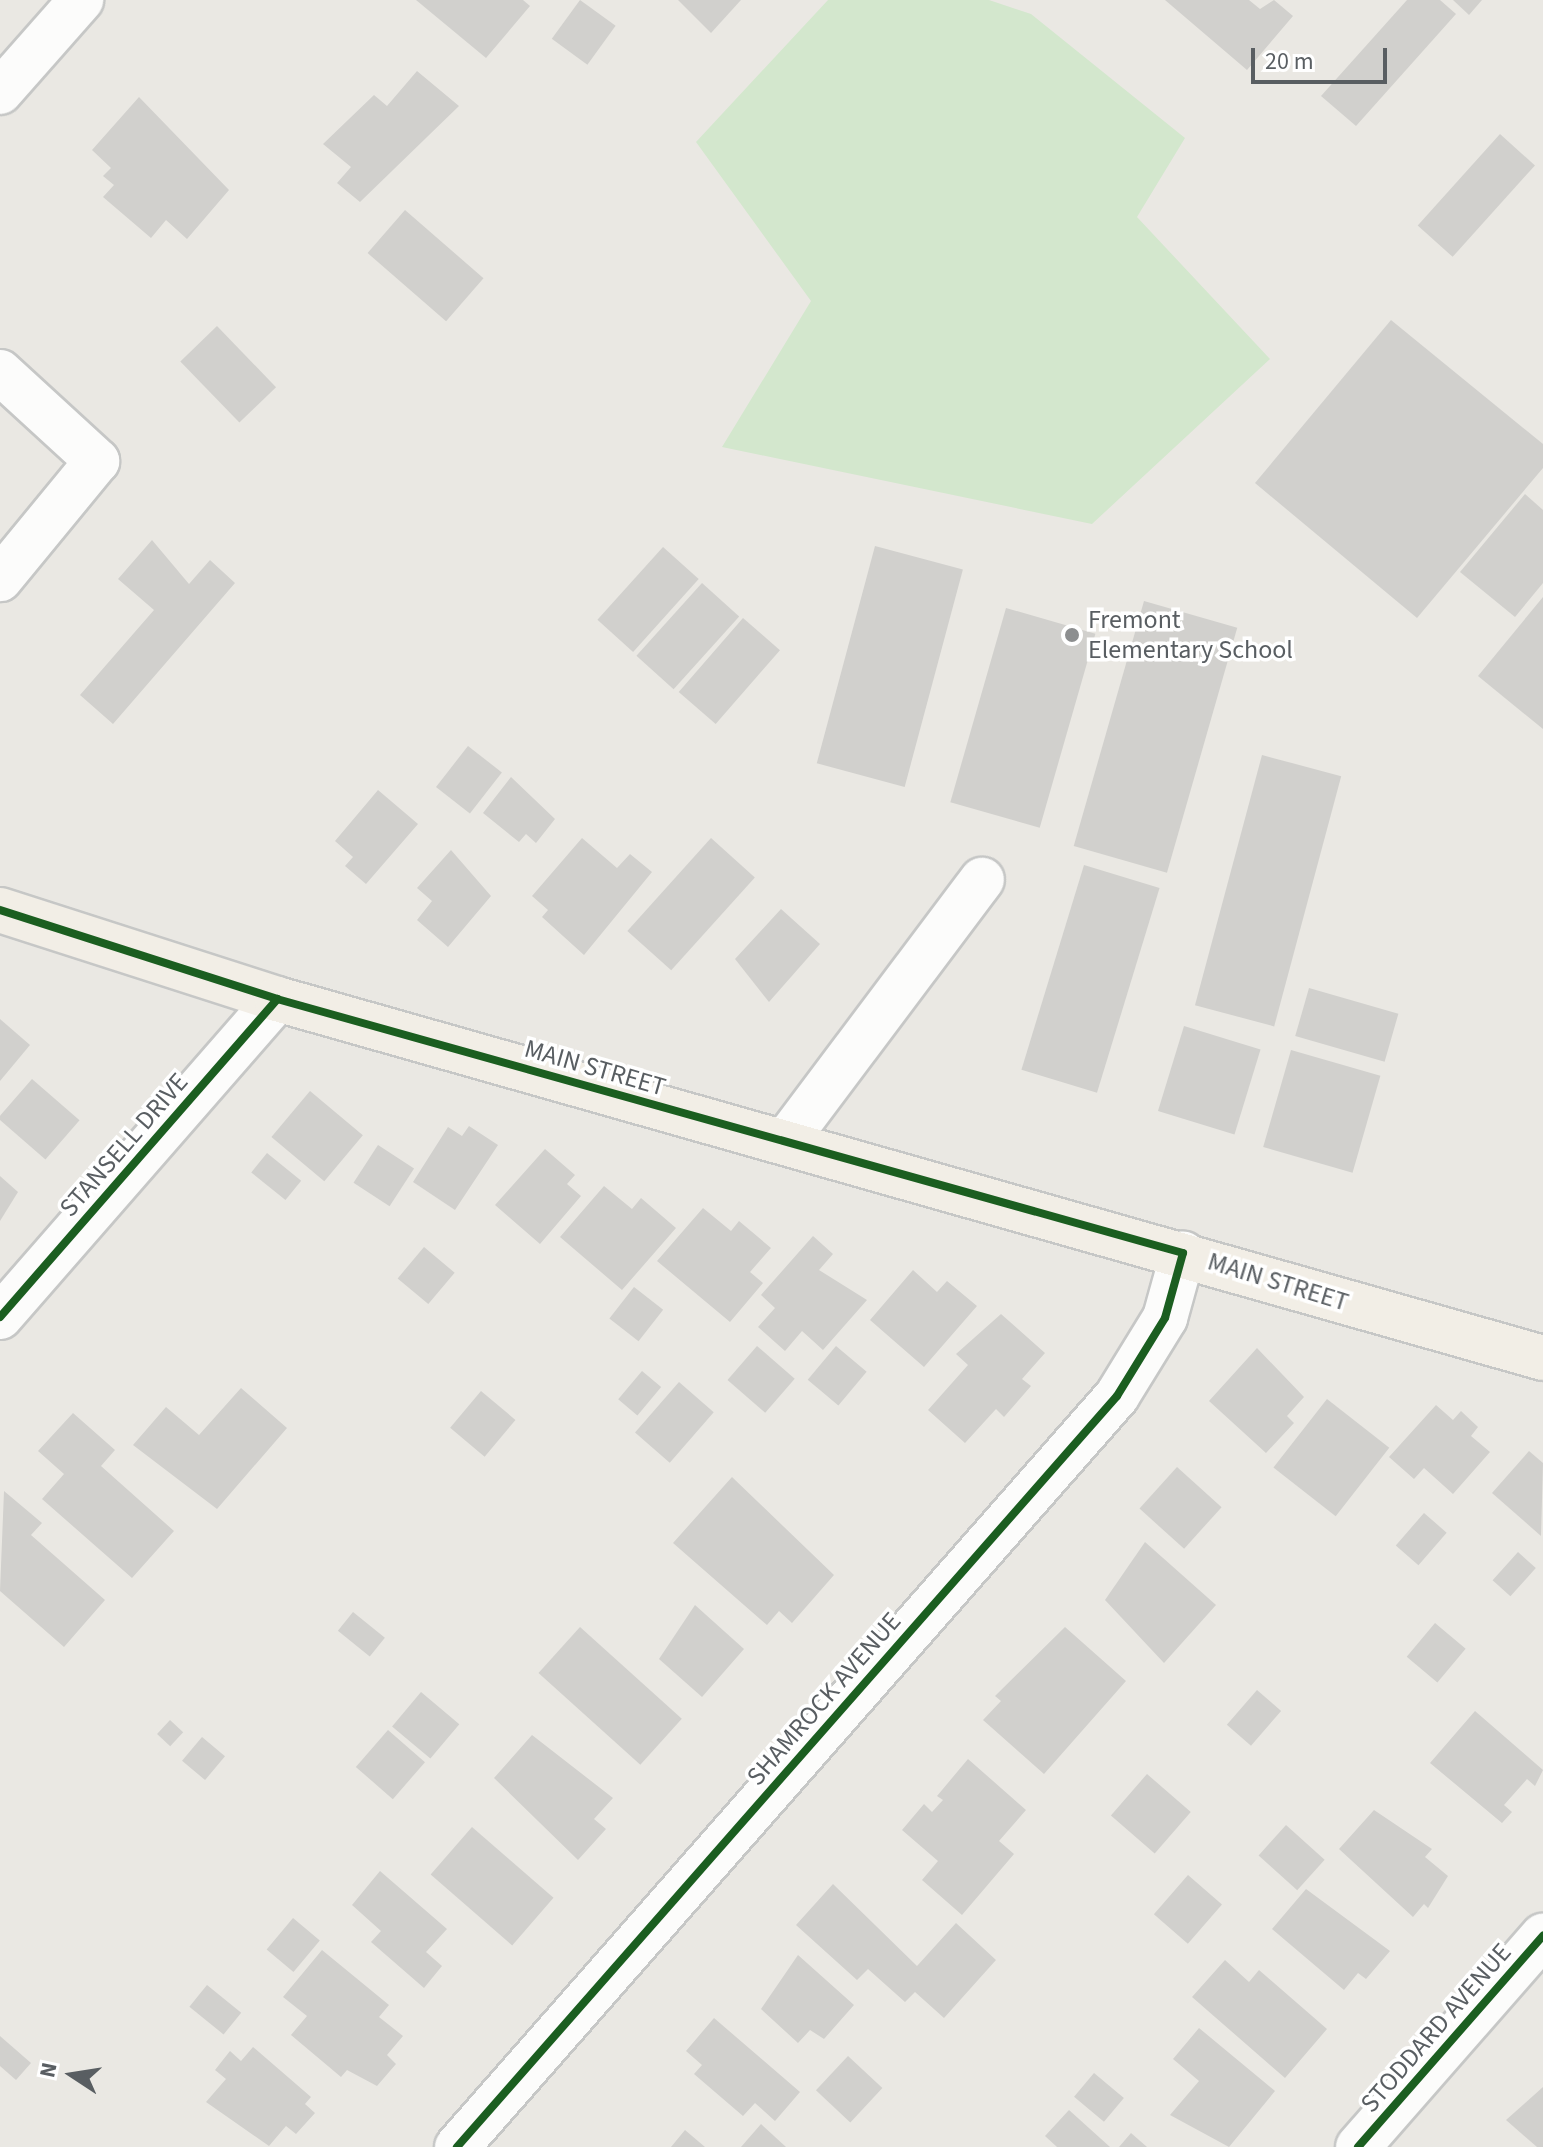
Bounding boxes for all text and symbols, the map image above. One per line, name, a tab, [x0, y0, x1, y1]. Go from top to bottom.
scale bar	[1255, 32, 1391, 82]
text: 20 m	[1265, 44, 1314, 79]
place label: Fremont Elementary School	[1088, 604, 1293, 666]
marker: Fremont Elementary School	[1063, 626, 1081, 644]
street label: MAIN STREET	[521, 1033, 669, 1103]
street label: STANSELL DRIVE	[53, 1067, 195, 1223]
street label: MAIN STREET	[1204, 1246, 1352, 1318]
street label: SHAMROCK AVENUE	[740, 1606, 908, 1792]
street label: STODDARD AVENUE	[1354, 1937, 1518, 2119]
north arrow	[32, 2035, 112, 2115]
text: N	[31, 2060, 66, 2081]

